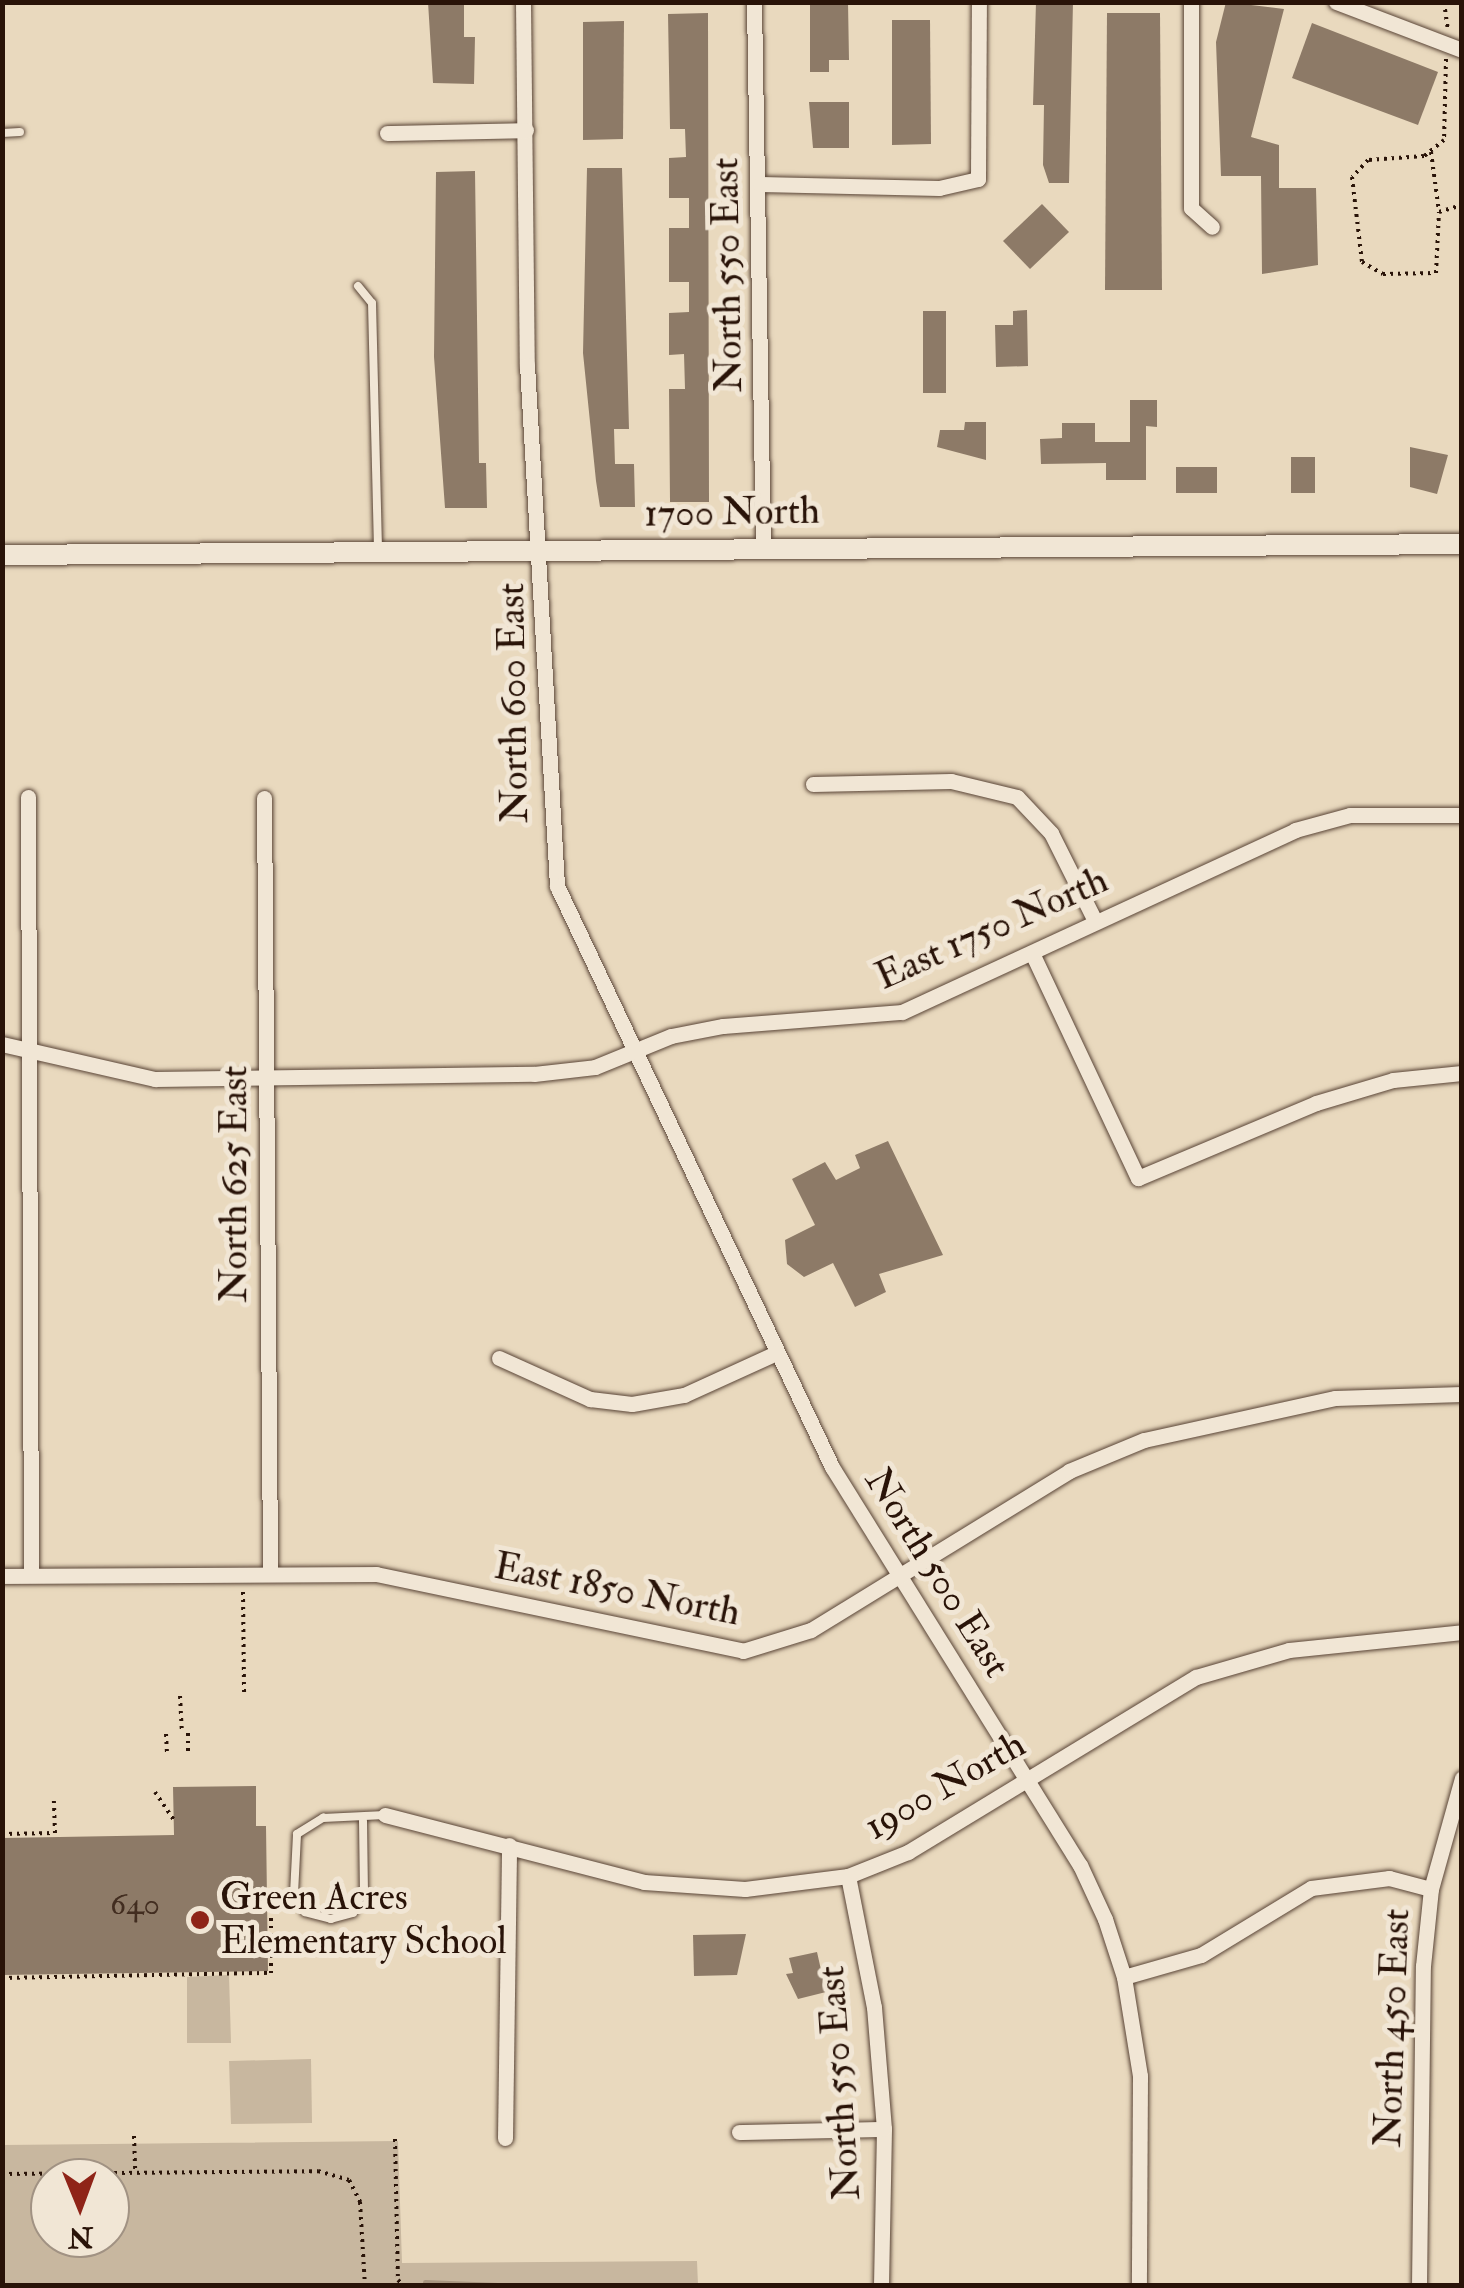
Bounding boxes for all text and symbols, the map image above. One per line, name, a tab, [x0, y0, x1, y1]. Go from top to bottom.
street label: North 550 East	[703, 157, 753, 393]
street label: 1700 North	[644, 489, 820, 537]
street label: North 600 East	[489, 582, 539, 824]
street label: East 1750 North	[869, 858, 1115, 1000]
street label: North 625 East	[212, 1065, 258, 1303]
street label: North 500 East	[855, 1460, 1019, 1686]
street label: East 1850 North	[490, 1544, 744, 1636]
street label: 1900 North	[857, 1722, 1033, 1850]
place label: Green Acres Elementary School	[220, 1875, 507, 1965]
house number: 640	[110, 1885, 160, 1923]
street label: North 450 East	[1366, 1908, 1420, 2148]
marker: Green Acres Elementary School	[189, 1909, 211, 1931]
street label: North 550 East	[809, 1964, 871, 2202]
north arrow	[30, 2158, 130, 2258]
text: N	[68, 2219, 93, 2254]

